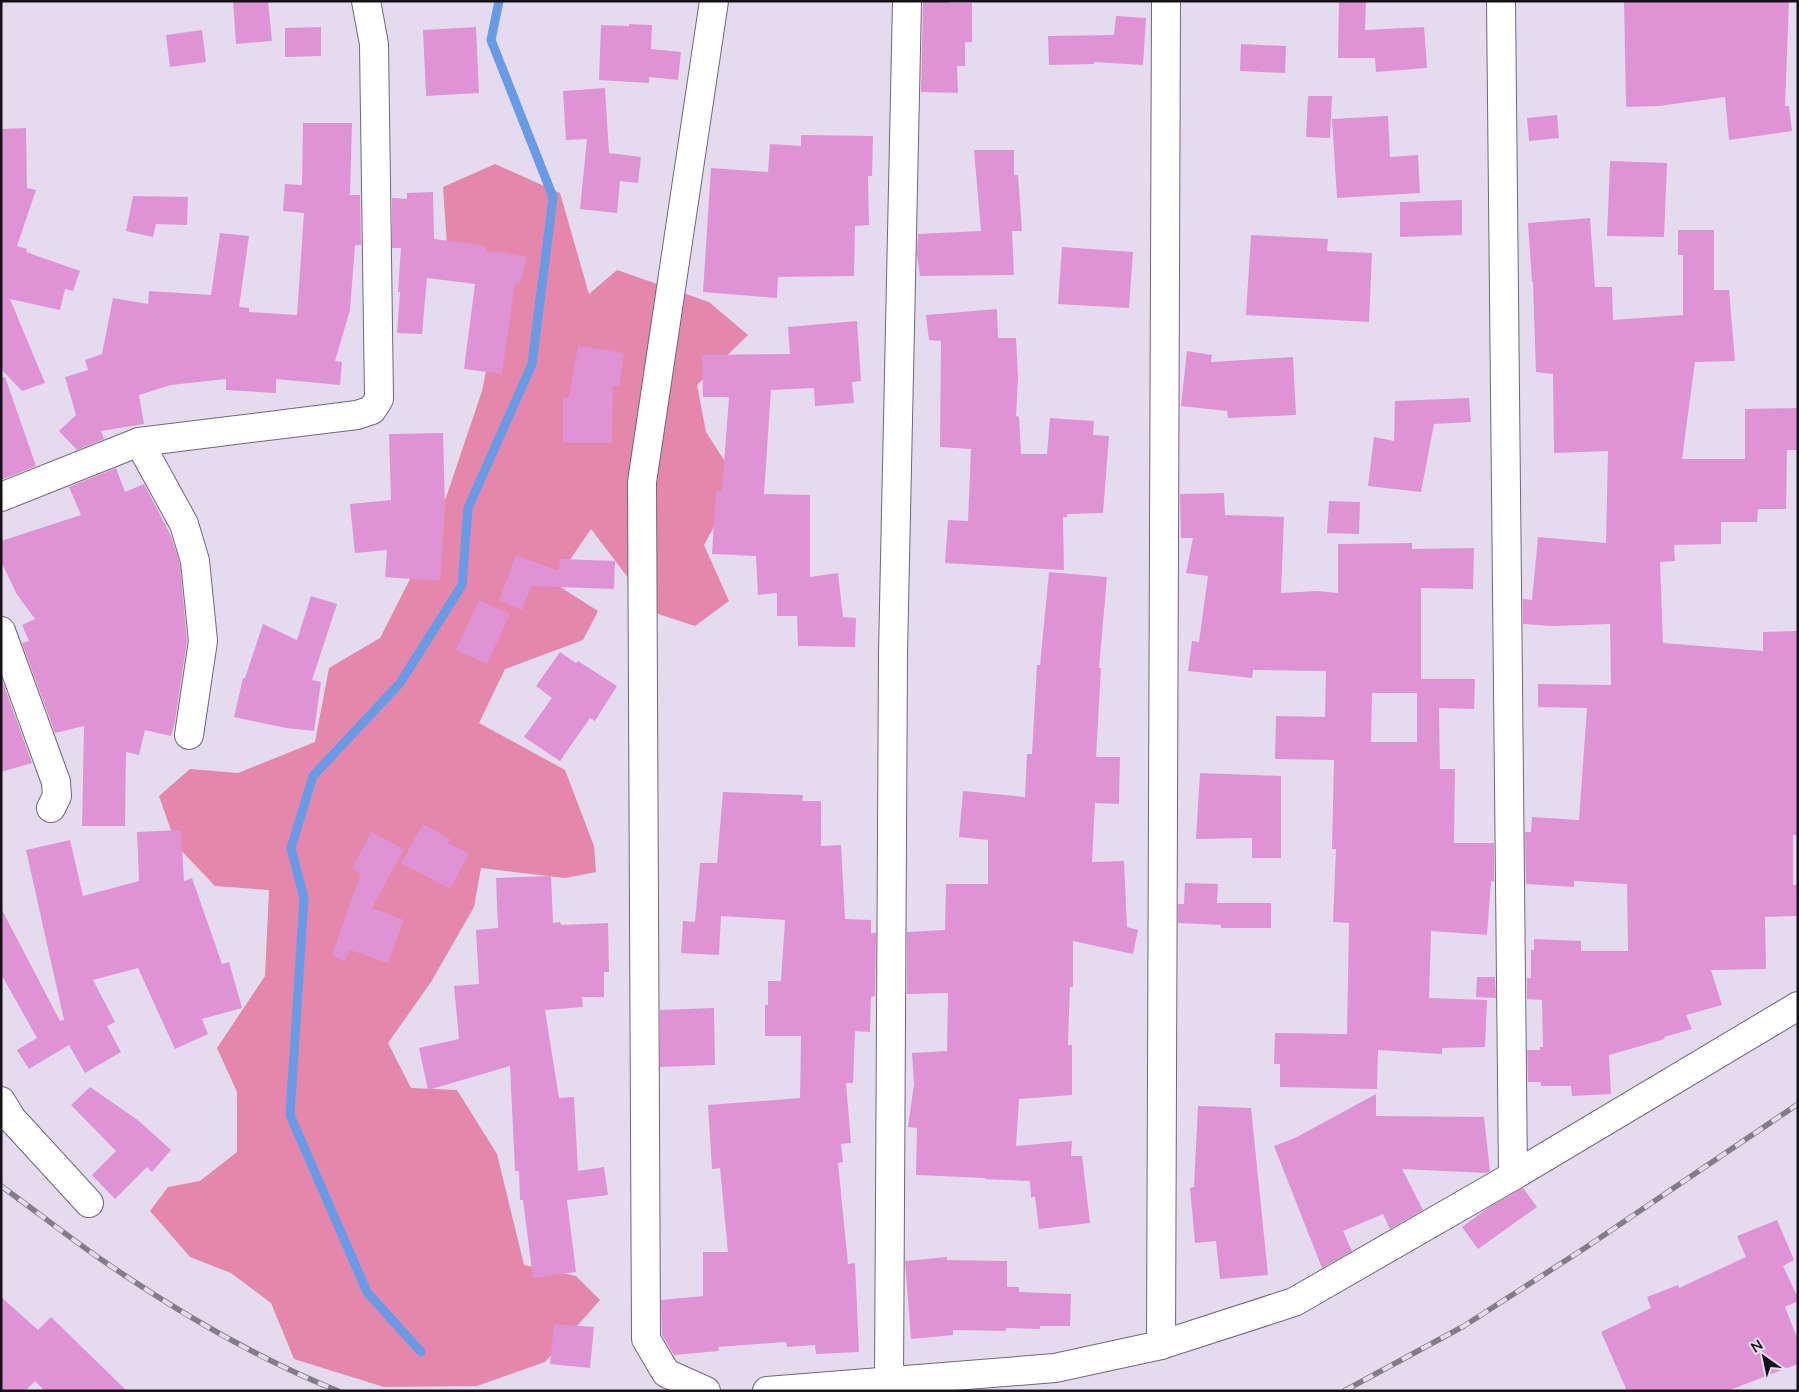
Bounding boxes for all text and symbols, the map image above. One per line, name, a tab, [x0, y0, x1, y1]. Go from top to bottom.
north arrow	[1739, 1332, 1789, 1382]
text: N	[1747, 1336, 1766, 1356]

